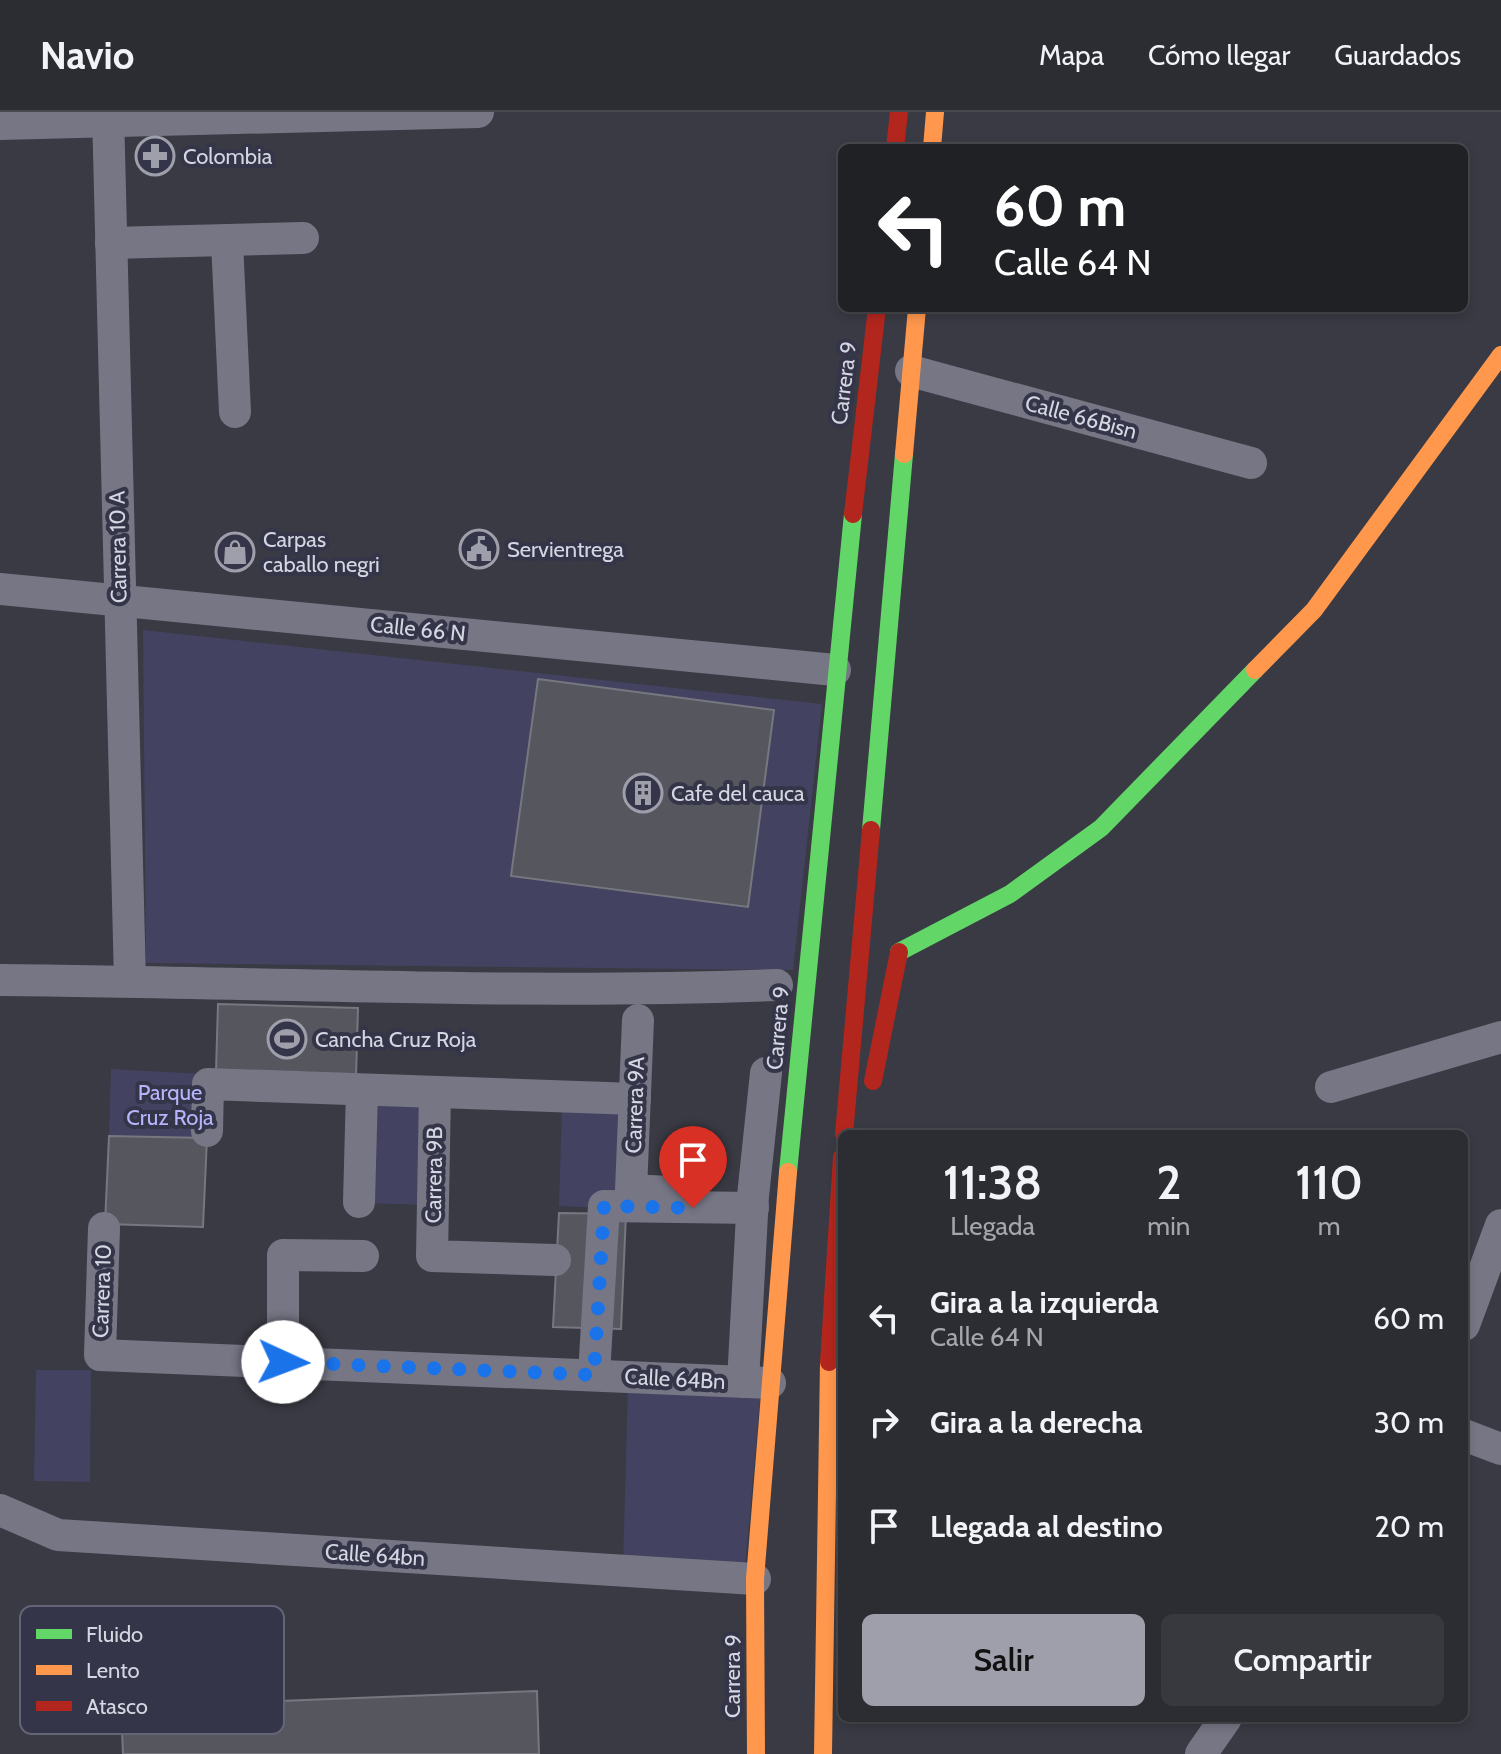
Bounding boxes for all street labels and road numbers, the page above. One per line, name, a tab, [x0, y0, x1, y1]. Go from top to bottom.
street label: Carrera 9	[825, 340, 863, 426]
street label: Calle 66Bisn	[1022, 389, 1140, 445]
street label: Carrera 10 A	[104, 490, 132, 603]
street label: Calle 66 N	[369, 611, 467, 647]
street label: Carrera 9	[761, 985, 795, 1071]
street label: Carrera 9A	[620, 1056, 650, 1154]
street label: Carrera 9B	[420, 1126, 448, 1224]
street label: Carrera 10	[87, 1244, 117, 1338]
street label: Calle 64Bn	[624, 1363, 726, 1395]
street label: Calle 64bn	[324, 1538, 426, 1572]
street label: Carrera 9	[719, 1634, 746, 1718]

